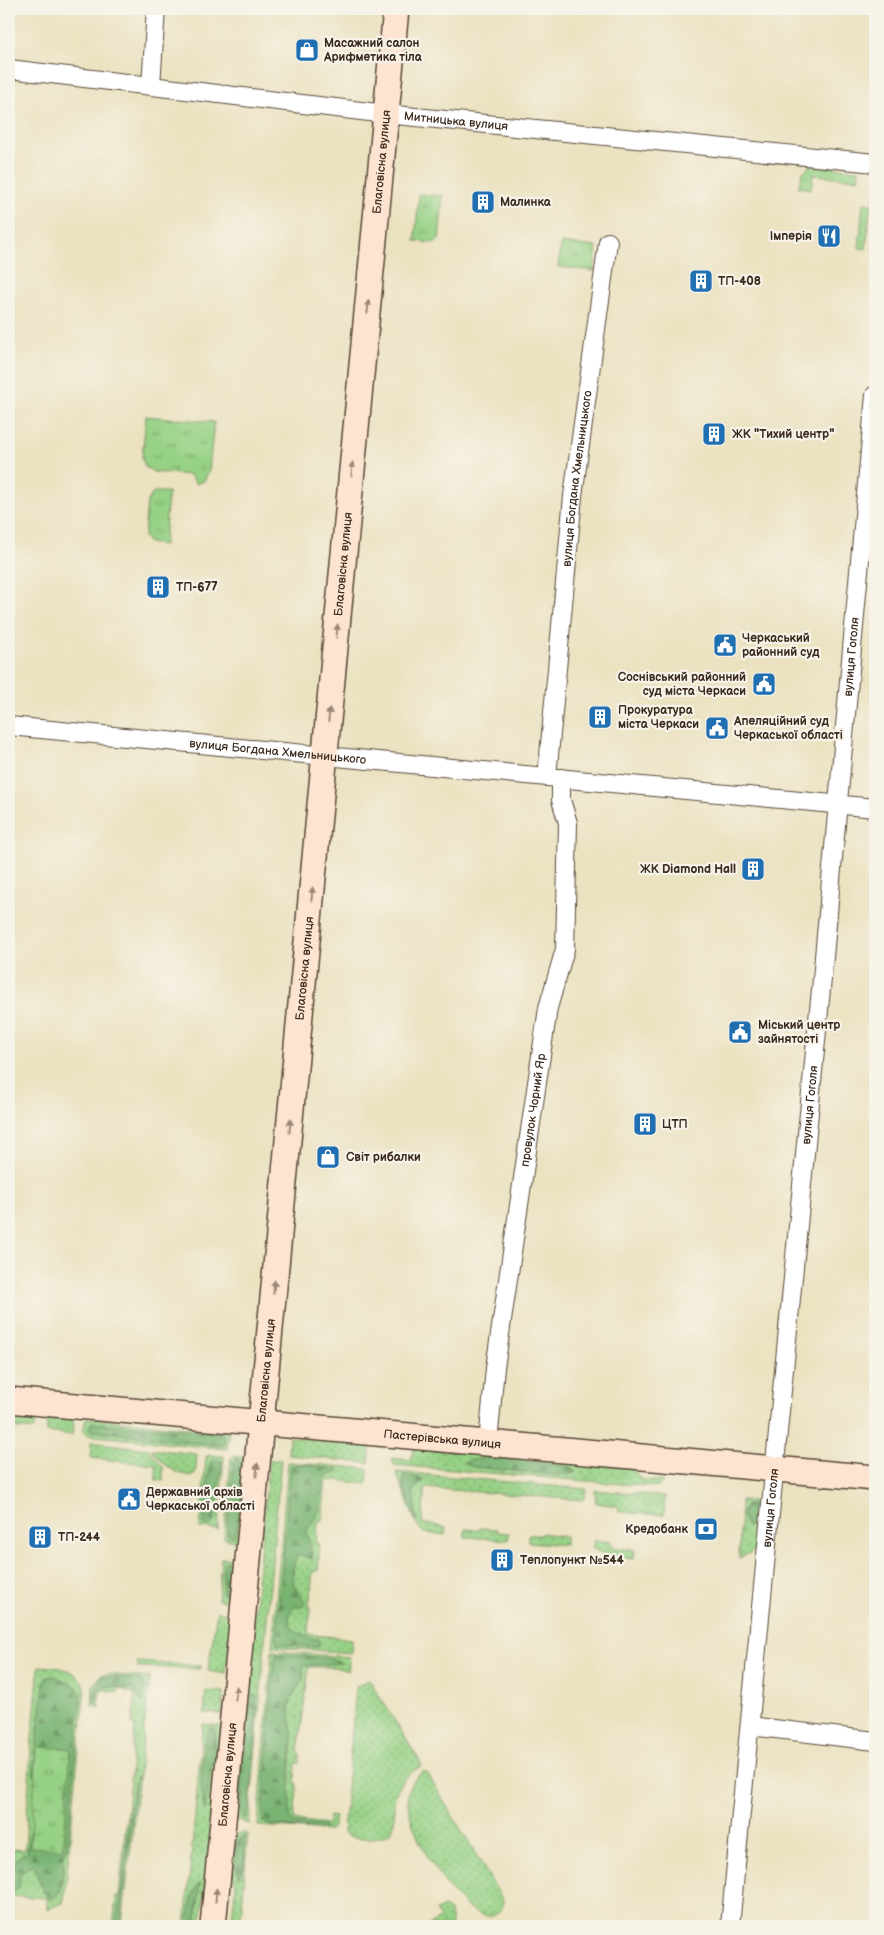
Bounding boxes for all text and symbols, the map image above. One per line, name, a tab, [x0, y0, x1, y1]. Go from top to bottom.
place label: Масажний салон Арифметика тіла	[323, 36, 423, 65]
shop icon: Масажний салон Арифметика тіла	[294, 37, 320, 63]
street label: Митницька вулиця	[403, 108, 509, 134]
street label: Благовісна вулиця	[369, 109, 394, 215]
building icon: Малинка	[470, 189, 496, 215]
place label: Малинка	[500, 195, 552, 210]
restaurant icon: Імперія	[816, 223, 842, 249]
place label: Імперія	[770, 229, 812, 244]
building icon: ТП-408	[688, 268, 714, 294]
place label: ТП-408	[718, 274, 761, 289]
one-way arrow	[364, 299, 372, 315]
street label: вулиця Богдана Хмельницького	[559, 389, 595, 567]
building icon: ЖК "Тихий центр"	[701, 421, 727, 447]
place label: ЖК "Тихий центр"	[732, 427, 834, 442]
one-way arrow	[348, 461, 356, 477]
street label: Благовісна вулиця	[331, 511, 355, 617]
building icon: ТП-677	[145, 574, 171, 600]
place label: ТП-677	[176, 580, 218, 595]
street label: вулиця Гоголя	[840, 616, 862, 697]
one-way arrow	[333, 623, 341, 639]
place label: Черкаський районний суд	[742, 631, 820, 660]
public building icon: Черкаський районний суд	[712, 632, 738, 658]
place label: Соснівський районний суд міста Черкаси	[618, 670, 746, 699]
public building icon: Соснівський районний суд міста Черкаси	[751, 671, 777, 697]
place label: Прокуратура міста Черкаси	[618, 703, 699, 732]
building icon: Прокуратура міста Черкаси	[587, 704, 613, 730]
one-way arrow	[325, 707, 333, 723]
place label: Апеляційний суд Черкаської області	[733, 714, 843, 743]
public building icon: Апеляційний суд Черкаської області	[704, 715, 730, 741]
street label: вулиця Богдана Хмельницького	[189, 736, 367, 767]
building icon: ЖК Diamond Hall	[740, 856, 766, 882]
place label: ЖК Diamond Hall	[640, 862, 736, 877]
one-way arrow	[308, 886, 316, 902]
street label: Благовісна вулиця	[292, 915, 317, 1021]
place label: Міський центр зайнятості	[758, 1018, 840, 1047]
public building icon: Міський центр зайнятості	[727, 1019, 753, 1045]
street label: провулок Чорний Яр	[517, 1052, 549, 1168]
street label: вулиця Гоголя	[798, 1064, 821, 1145]
building icon: ЦТП	[632, 1111, 658, 1137]
one-way arrow	[286, 1117, 294, 1133]
place label: ЦТП	[662, 1117, 688, 1132]
shop icon: Світ рибалки	[315, 1144, 341, 1170]
place label: Світ рибалки	[346, 1150, 421, 1165]
one-way arrow	[271, 1279, 279, 1295]
street label: Благовісна вулиця	[254, 1318, 278, 1423]
street label: Пастерівська вулиця	[383, 1426, 502, 1452]
one-way arrow	[253, 1462, 261, 1478]
street label: вулиця Гоголя	[759, 1467, 782, 1548]
place label: Державний архів Черкаської області	[146, 1485, 255, 1514]
public building icon: Державний архів Черкаської області	[116, 1486, 142, 1512]
bank icon: Кредобанк	[693, 1516, 719, 1542]
place label: Кредобанк	[625, 1522, 688, 1537]
building icon: ТП-244	[27, 1524, 53, 1550]
place label: ТП-244	[58, 1530, 100, 1545]
building icon: Теплопункт №544	[489, 1547, 515, 1573]
place label: Теплопункт №544	[520, 1553, 624, 1568]
one-way arrow	[232, 1685, 240, 1701]
street label: Благовісна вулиця	[215, 1722, 240, 1827]
one-way arrow	[212, 1886, 220, 1902]

